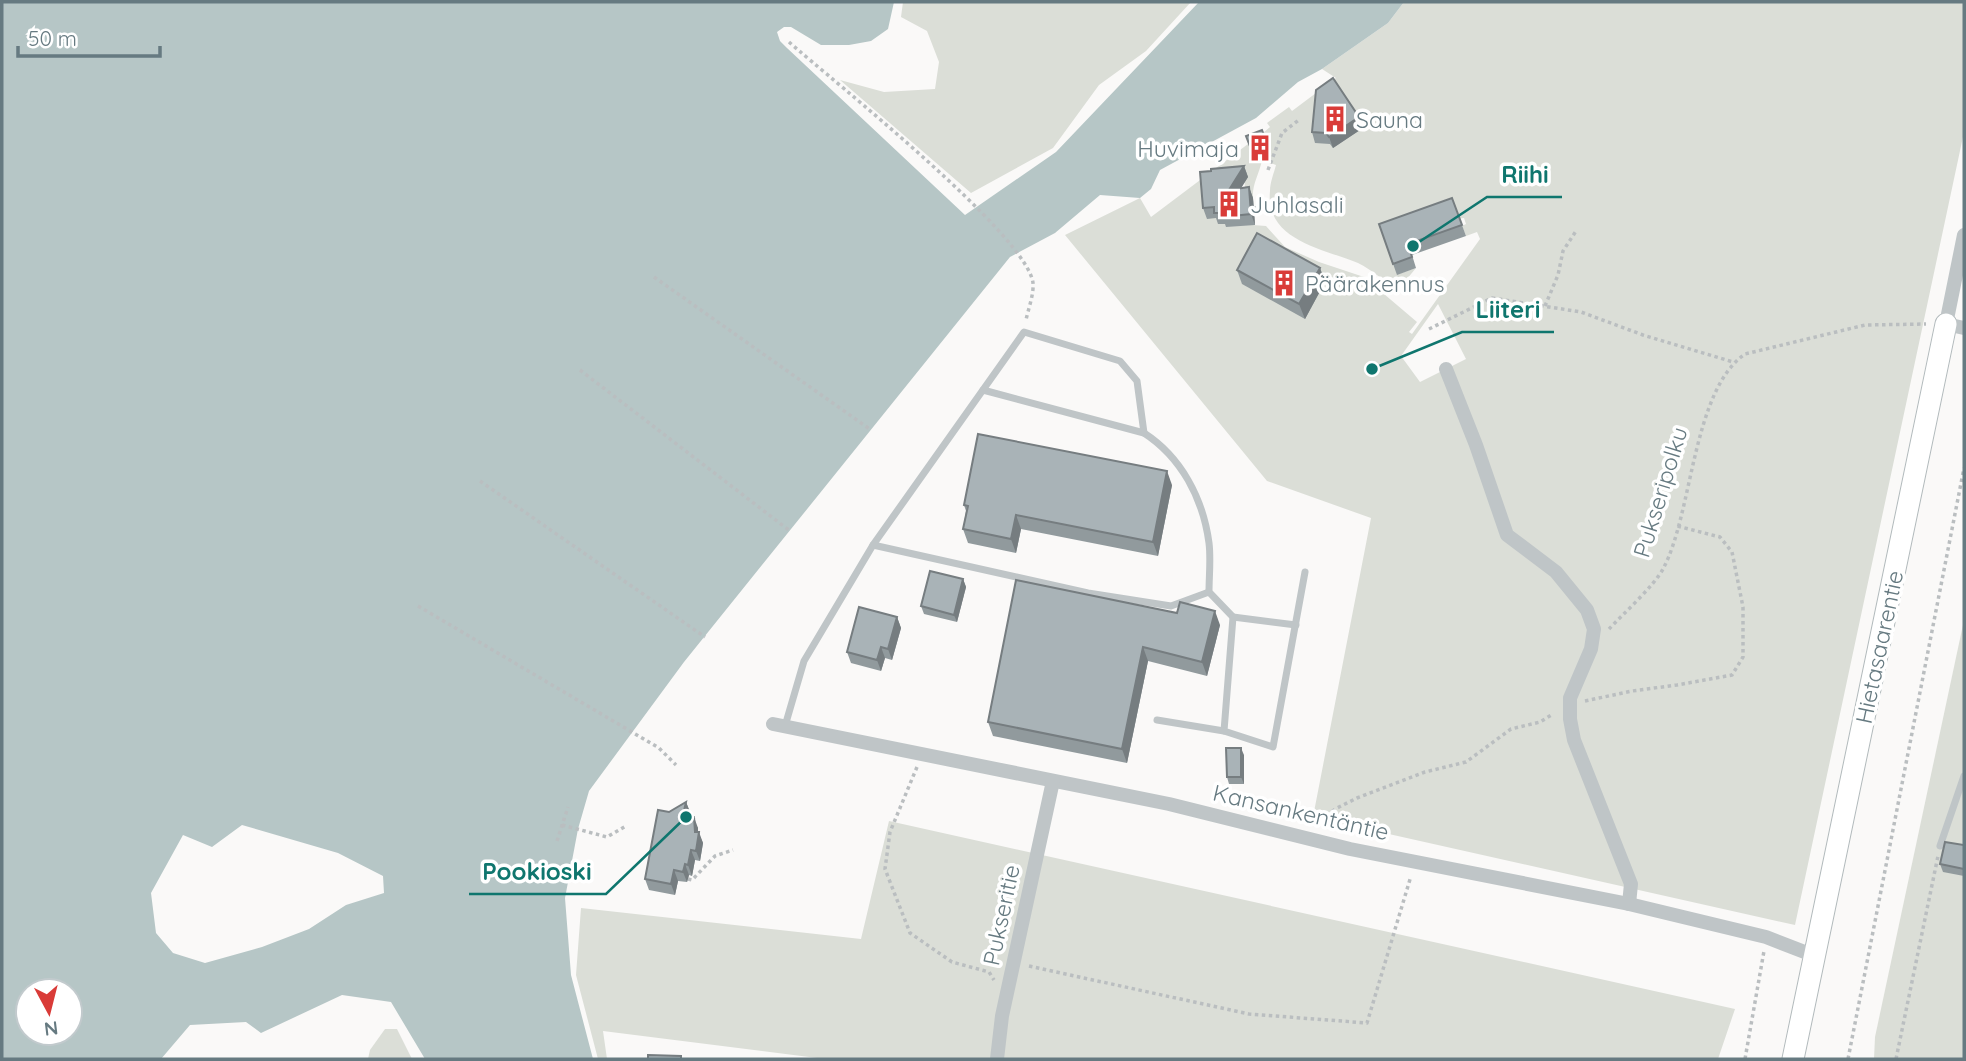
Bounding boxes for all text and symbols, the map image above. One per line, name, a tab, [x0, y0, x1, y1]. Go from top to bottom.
scale bar	[18, 14, 159, 58]
text: 50 m	[28, 25, 77, 51]
building icon: Sauna	[1320, 104, 1350, 134]
place label: Sauna	[1356, 105, 1423, 134]
building icon: Huvimaja	[1245, 133, 1275, 163]
place label: Huvimaja	[1137, 134, 1239, 163]
callout: Riihi	[1487, 152, 1562, 197]
text: Riihi	[1501, 159, 1549, 189]
building icon: Juhlasali	[1214, 189, 1244, 219]
place label: Juhlasali	[1250, 190, 1344, 219]
building icon: Päärakennus	[1269, 268, 1299, 298]
place label: Päärakennus	[1305, 269, 1444, 298]
callout: Liiteri	[1462, 287, 1554, 332]
text: Liiteri	[1476, 294, 1540, 324]
street label: Pukseripolku	[1626, 423, 1694, 561]
street label: Hietasaarentie	[1849, 568, 1909, 726]
street label: Kansankentäntie	[1210, 778, 1392, 846]
callout: Pookioski	[469, 849, 606, 894]
text: Pookioski	[482, 856, 592, 886]
street label: Pukseritie	[976, 862, 1026, 968]
north arrow	[14, 977, 84, 1047]
text: N	[43, 1016, 59, 1042]

